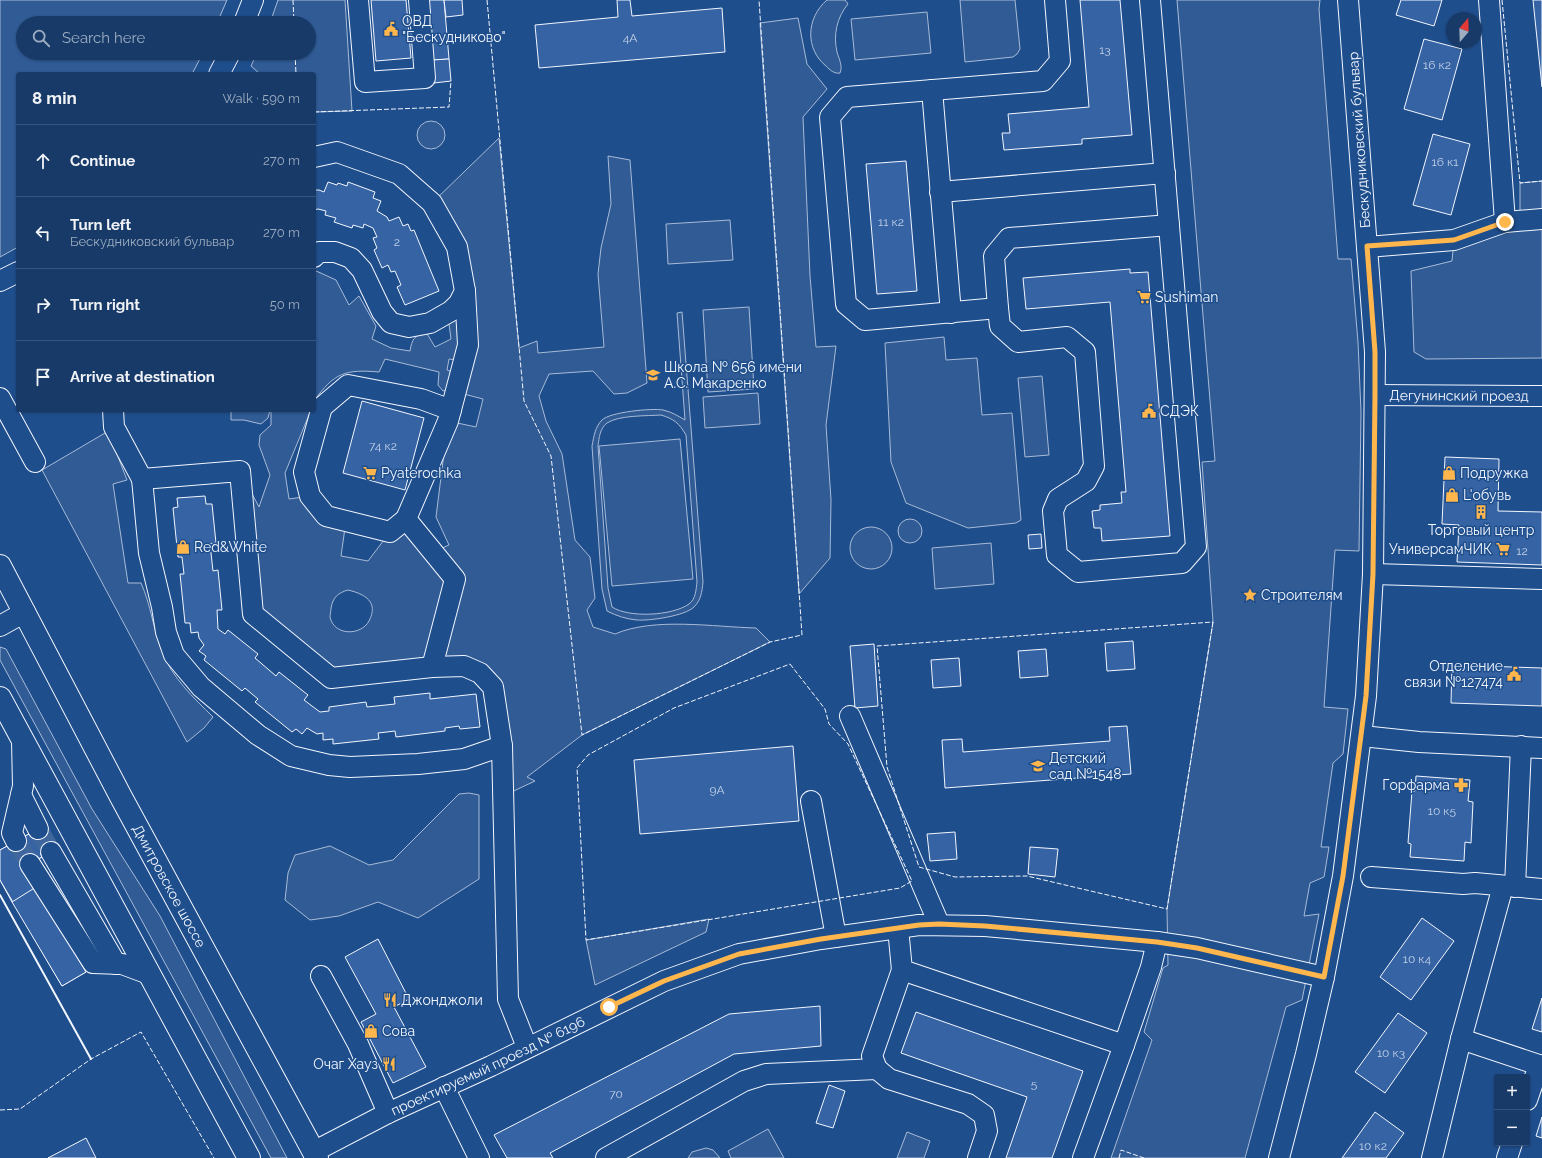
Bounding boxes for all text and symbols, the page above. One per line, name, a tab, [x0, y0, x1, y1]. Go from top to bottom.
north arrow	[1446, 12, 1482, 48]
place label: ОВД "Бескудниково"	[402, 13, 506, 45]
search box	[16, 16, 316, 60]
public building icon: ОВД "Бескудниково"	[383, 21, 399, 37]
icon: search	[30, 27, 52, 49]
text: Search here	[62, 29, 145, 47]
house number: 4А	[623, 31, 637, 45]
house number: 13	[1099, 43, 1111, 57]
street label: Бескудниковский бульвар	[1345, 51, 1373, 229]
house number: 16 к2	[1423, 58, 1451, 72]
text: 8 min	[32, 88, 77, 108]
text: Walk · 590 m	[223, 91, 300, 106]
icon: ahead	[32, 150, 54, 172]
text: Continue	[70, 152, 135, 170]
text: 270 m	[263, 153, 300, 168]
house number: 16 к1	[1432, 155, 1458, 169]
route end	[1496, 213, 1514, 231]
house number: 11 к2	[878, 215, 904, 229]
text: Turn left	[70, 216, 131, 234]
icon: left	[32, 222, 54, 244]
text: 270 m	[263, 225, 300, 240]
text: Бескудниковский бульвар	[70, 234, 234, 249]
house number: 2	[394, 235, 400, 249]
supermarket icon: Sushiman	[1136, 289, 1152, 305]
place label: Sushiman	[1155, 289, 1218, 305]
icon: right	[32, 294, 54, 316]
text: Turn right	[70, 296, 140, 314]
text: 50 m	[270, 297, 300, 312]
place label: Школа № 656 имени А.С. Макаренко	[664, 359, 802, 391]
icon: arrive	[32, 366, 54, 388]
school or university icon: Школа № 656 имени А.С. Макаренко	[645, 367, 661, 383]
text: Arrive at destination	[70, 368, 215, 386]
street label: Дегунинский проезд	[1389, 387, 1529, 404]
public building icon: СДЭК	[1141, 403, 1157, 419]
place label: СДЭК	[1160, 403, 1199, 419]
house number: 74 к2	[369, 439, 397, 453]
supermarket icon: Pyaterochka	[362, 465, 378, 481]
place label: Pyaterochka	[381, 465, 461, 481]
shop icon: Подружка	[1441, 465, 1457, 481]
place label: Подружка	[1460, 465, 1528, 481]
shop icon: L'обувь	[1444, 487, 1460, 503]
place label: L'обувь	[1463, 487, 1511, 503]
building icon: Торговый центр	[1473, 504, 1489, 520]
place label: Торговый центр	[1428, 522, 1535, 538]
shop icon: Red&White	[175, 539, 191, 555]
place label: Red&White	[194, 539, 267, 555]
place label: УниверсамЧИК	[1389, 541, 1492, 557]
supermarket icon: УниверсамЧИК	[1495, 541, 1511, 557]
house number: 12	[1516, 544, 1528, 558]
place icon: Строителям	[1242, 587, 1258, 603]
place label: Строителям	[1261, 587, 1343, 603]
place label: Отделение связи №127474	[1404, 658, 1503, 690]
public building icon: Отделение связи №127474	[1506, 666, 1522, 682]
place label: Детский сад №1548	[1049, 750, 1122, 782]
school or university icon: Детский сад №1548	[1030, 758, 1046, 774]
place label: Горфарма	[1382, 777, 1450, 793]
pharmacy icon: Горфарма	[1453, 777, 1469, 793]
house number: 9А	[709, 783, 725, 797]
house number: 10 к5	[1428, 804, 1457, 818]
street label: Дмитровское шоссе	[129, 822, 209, 950]
house number: 10 к4	[1403, 952, 1432, 966]
restaurant icon: Джонджоли	[382, 992, 398, 1008]
place label: Джонджоли	[401, 992, 483, 1008]
route start	[600, 998, 618, 1016]
street label: проектируемый проезд № 6196	[388, 1013, 587, 1119]
shop icon: Сова	[363, 1023, 379, 1039]
place label: Сова	[382, 1023, 415, 1039]
house number: 10 к3	[1377, 1046, 1405, 1060]
place label: Очаг Хауз	[313, 1056, 378, 1072]
restaurant icon: Очаг Хауз	[381, 1056, 397, 1072]
map controls	[1494, 1074, 1530, 1146]
button: +	[1494, 1074, 1530, 1110]
house number: 5	[1031, 1077, 1038, 1091]
house number: 70	[609, 1087, 623, 1101]
button: −	[1494, 1110, 1530, 1146]
house number: 10 к2	[1359, 1139, 1387, 1153]

